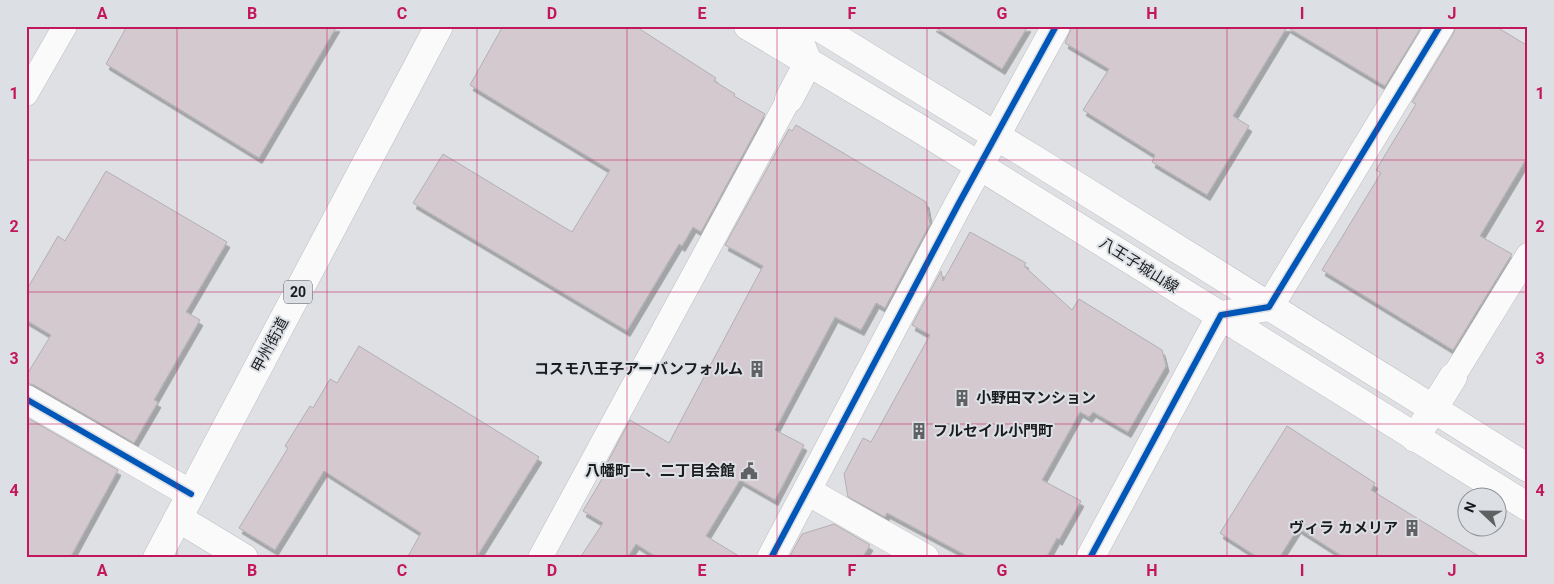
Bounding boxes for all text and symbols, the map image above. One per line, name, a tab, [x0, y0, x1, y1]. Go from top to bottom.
text: A	[97, 4, 108, 23]
text: B	[247, 4, 257, 23]
text: C	[397, 4, 407, 23]
text: D	[547, 4, 557, 23]
text: E	[698, 4, 707, 23]
text: F	[848, 4, 857, 23]
text: G	[997, 4, 1008, 23]
text: H	[1146, 4, 1158, 23]
text: I	[1300, 4, 1304, 23]
text: J	[1448, 4, 1456, 23]
text: 1	[9, 84, 19, 103]
text: 1	[1535, 84, 1545, 103]
text: 2	[9, 217, 19, 236]
text: 2	[1535, 217, 1545, 236]
street label: 八王子城山線	[1096, 234, 1182, 296]
road number: 20	[284, 280, 312, 304]
street label: 甲州街道	[248, 314, 292, 376]
text: 3	[9, 349, 19, 368]
text: 3	[1535, 349, 1545, 368]
building icon: コスモ八王子アーバンフォルム	[747, 359, 767, 379]
place label: コスモ八王子アーバンフォルム	[534, 360, 743, 378]
building icon: 小野田マンション	[952, 388, 972, 408]
place label: 小野田マンション	[976, 389, 1096, 407]
building icon: フルセイル小門町	[909, 421, 929, 441]
place label: フルセイル小門町	[933, 422, 1053, 440]
public building icon: 八幡町一、二丁目会館	[739, 461, 759, 481]
place label: 八幡町一、二丁目会館	[585, 462, 735, 480]
text: 4	[9, 481, 19, 500]
text: 4	[1535, 481, 1545, 500]
north arrow	[1456, 486, 1506, 536]
text: N	[1461, 500, 1479, 515]
building icon: ヴィラ カメリア	[1402, 518, 1422, 538]
place label: ヴィラ カメリア	[1289, 519, 1398, 537]
text: A	[97, 561, 108, 580]
text: B	[247, 561, 257, 580]
text: C	[397, 561, 407, 580]
text: D	[547, 561, 557, 580]
text: E	[698, 561, 707, 580]
text: F	[848, 561, 857, 580]
text: G	[997, 561, 1008, 580]
text: H	[1146, 561, 1158, 580]
text: I	[1300, 561, 1304, 580]
text: J	[1448, 561, 1456, 580]

